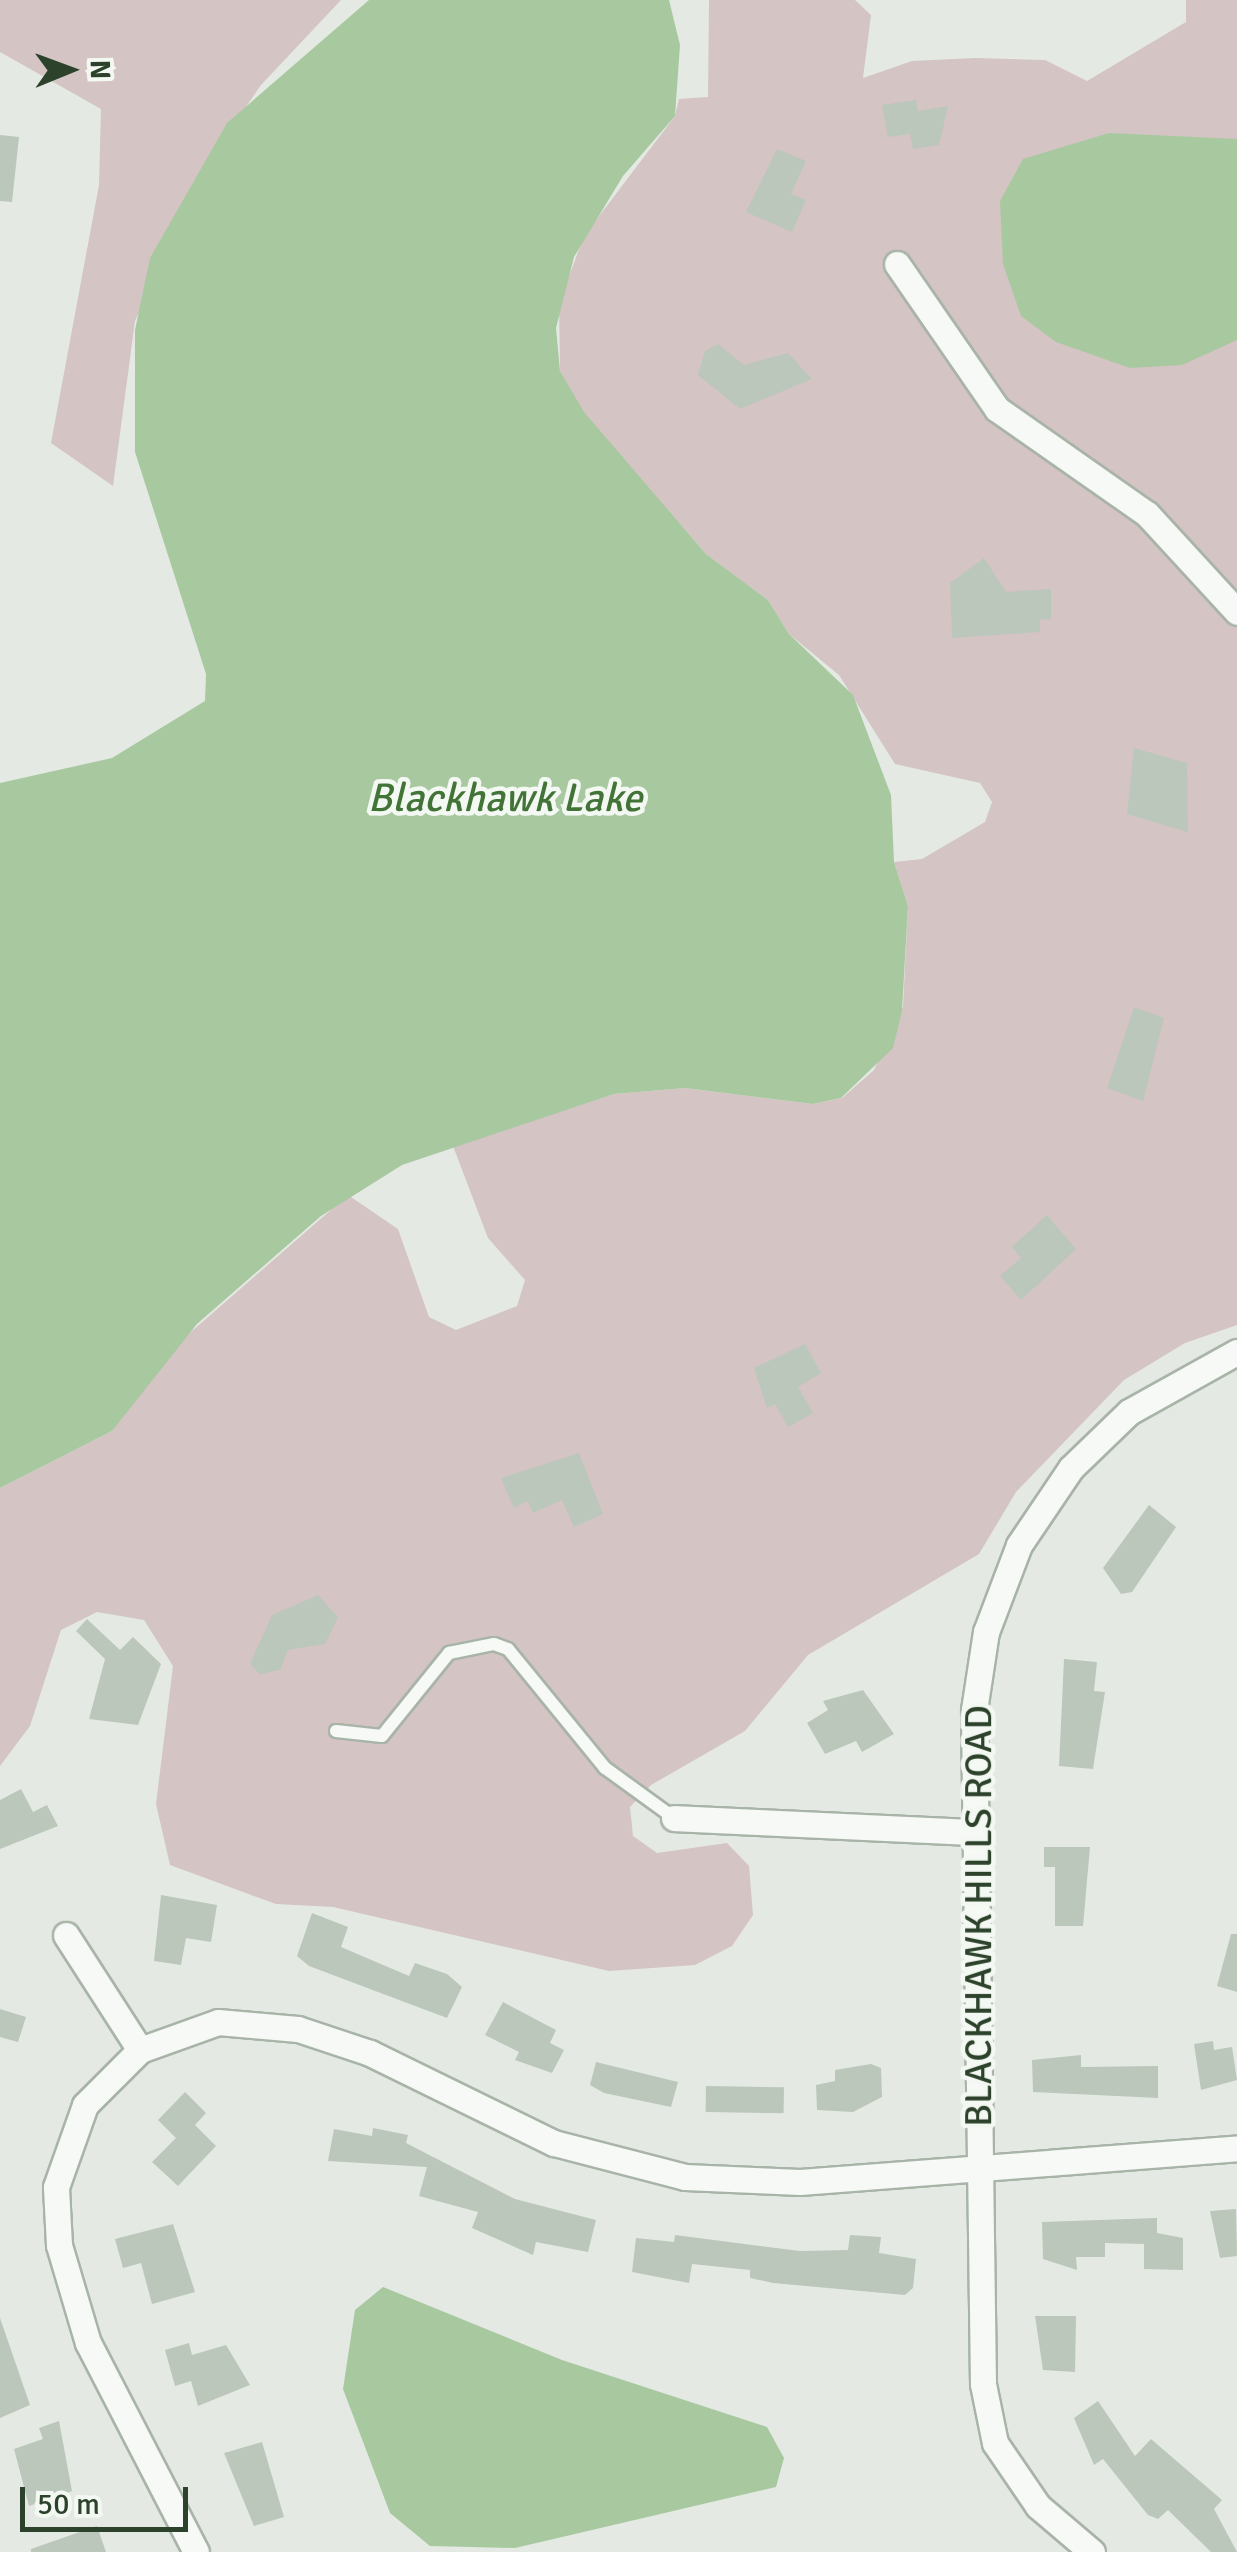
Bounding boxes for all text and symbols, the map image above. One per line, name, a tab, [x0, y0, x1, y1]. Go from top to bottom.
north arrow	[20, 20, 120, 120]
text: N	[83, 59, 117, 80]
water label: Blackhawk Lake	[368, 774, 642, 822]
street label: BLACKHAWK HILLS ROAD	[956, 1705, 1002, 2127]
scale bar	[25, 2467, 192, 2529]
text: 50 m	[37, 2486, 100, 2523]

